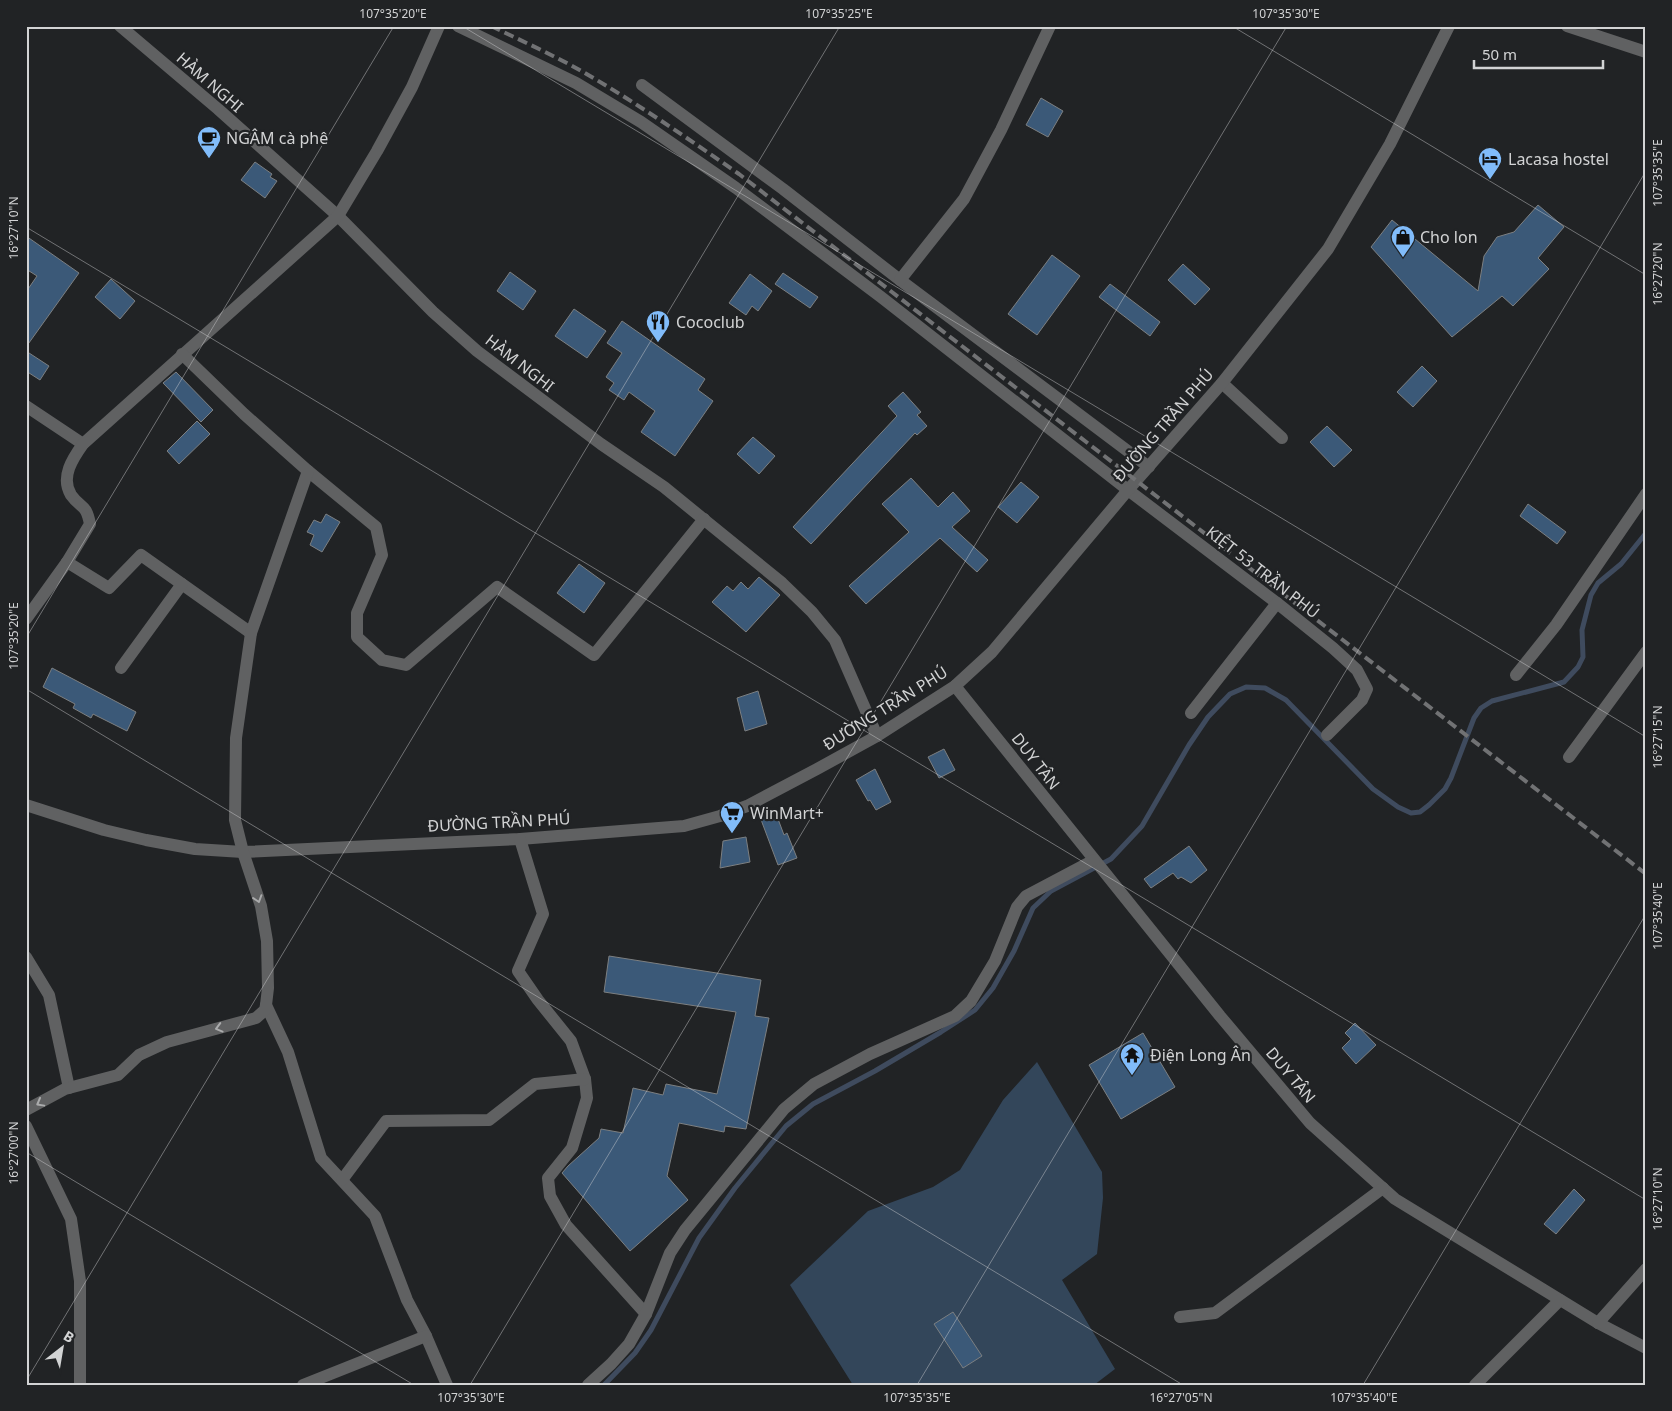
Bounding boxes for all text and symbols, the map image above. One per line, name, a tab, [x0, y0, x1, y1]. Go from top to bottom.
text: 107°35'20"E	[359, 5, 427, 22]
text: 107°35'25"E	[805, 5, 873, 22]
text: 107°35'30"E	[1252, 5, 1320, 22]
scale bar	[1474, 38, 1603, 70]
text: 50 m	[1482, 44, 1517, 64]
street label: HÀM NGHI	[172, 47, 248, 117]
cafe icon: NGÂM cà phê	[196, 125, 222, 159]
place label: NGÂM cà phê	[226, 127, 328, 149]
text: 107°35'35"E	[1649, 139, 1666, 207]
hotel icon: Lacasa hostel	[1477, 146, 1503, 180]
place label: Lacasa hostel	[1508, 148, 1609, 170]
text: 16°27'10"N	[5, 196, 22, 260]
shop icon: Cho lon	[1390, 224, 1416, 258]
place label: Cho lon	[1420, 226, 1478, 248]
text: 16°27'20"N	[1649, 242, 1666, 306]
restaurant icon: Cococlub	[645, 309, 671, 343]
place label: Cococlub	[676, 311, 745, 333]
street label: HÀM NGHI	[481, 329, 559, 397]
street label: ĐƯỜNG TRẦN PHÚ	[1108, 364, 1218, 486]
street label: KIỆT 53 TRẦN PHÚ	[1202, 521, 1324, 623]
text: 107°35'20"E	[5, 602, 22, 670]
street label: ĐƯỜNG TRẦN PHÚ	[818, 661, 952, 755]
text: 16°27'15"N	[1649, 705, 1666, 769]
street label: DUY TÂN	[1007, 728, 1065, 794]
supermarket icon: WinMart+	[719, 800, 745, 834]
place label: WinMart+	[750, 802, 824, 824]
street label: ĐƯỜNG TRẦN PHÚ	[427, 807, 571, 837]
text: 107°35'40"E	[1649, 882, 1666, 950]
one-way arrow	[252, 894, 262, 902]
one-way arrow	[215, 1022, 224, 1033]
temple icon: Điện Long Ân	[1119, 1042, 1145, 1076]
street label: DUY TÂN	[1261, 1042, 1321, 1108]
place label: Điện Long Ân	[1150, 1044, 1251, 1066]
one-way arrow	[36, 1097, 45, 1107]
text: 16°27'00"N	[5, 1121, 22, 1185]
text: 16°27'10"N	[1649, 1167, 1666, 1231]
north arrow	[38, 1324, 88, 1374]
text: B	[60, 1326, 78, 1347]
text: 107°35'30"E	[437, 1389, 505, 1406]
text: 107°35'35"E	[883, 1389, 951, 1406]
text: 16°27'05"N	[1149, 1389, 1213, 1406]
text: 107°35'40"E	[1330, 1389, 1398, 1406]

